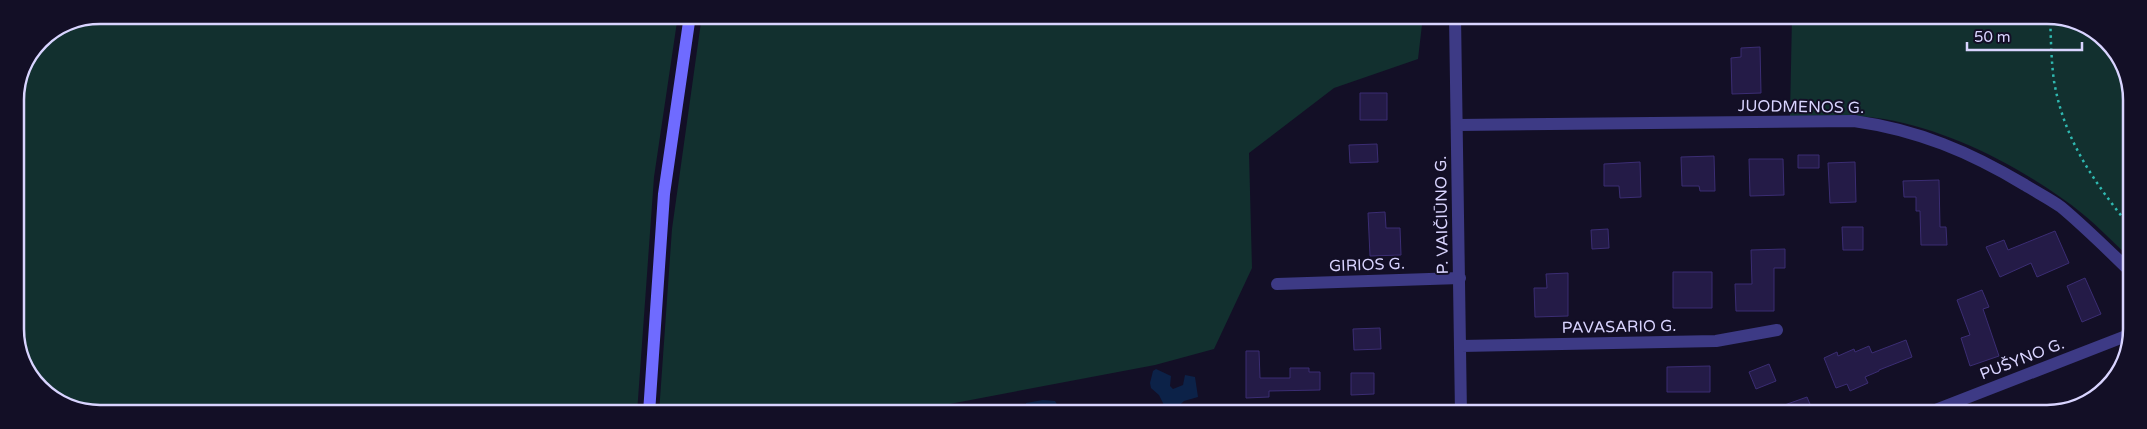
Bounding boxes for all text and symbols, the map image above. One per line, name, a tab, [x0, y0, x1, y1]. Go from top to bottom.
scale bar	[1967, 20, 2082, 52]
text: 50 m	[1974, 28, 2011, 46]
street label: JUODMENOS G.	[1738, 96, 1864, 118]
street label: P. VAIČIŪNO G.	[1431, 155, 1453, 275]
street label: GIRIOS G.	[1329, 254, 1405, 276]
street label: PAVASARIO G.	[1561, 316, 1677, 338]
street label: PUŠYNO G.	[1977, 334, 2067, 384]

